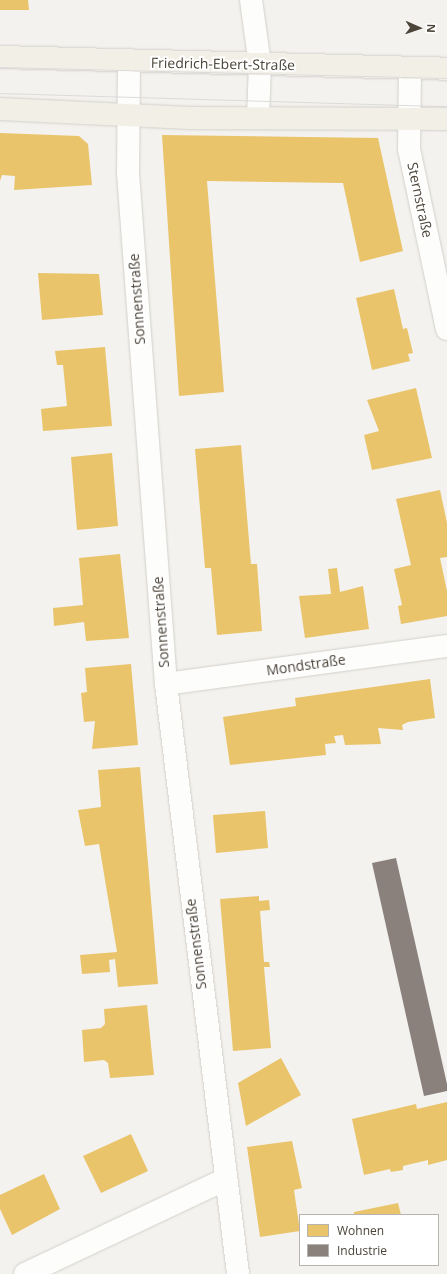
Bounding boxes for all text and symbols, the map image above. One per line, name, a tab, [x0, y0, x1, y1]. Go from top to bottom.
north arrow	[399, 8, 439, 48]
text: N	[424, 24, 439, 33]
street label: Friedrich-Ebert-Straße	[151, 54, 295, 74]
street label: Sternstraße	[404, 161, 436, 239]
street label: Sonnenstraße	[125, 253, 149, 345]
street label: Sonnenstraße	[149, 576, 173, 668]
street label: Mondstraße	[265, 651, 347, 679]
street label: Sonnenstraße	[182, 898, 210, 990]
legend	[299, 1214, 439, 1266]
text: Wohnen	[337, 1222, 384, 1239]
text: Industrie	[337, 1242, 387, 1259]

